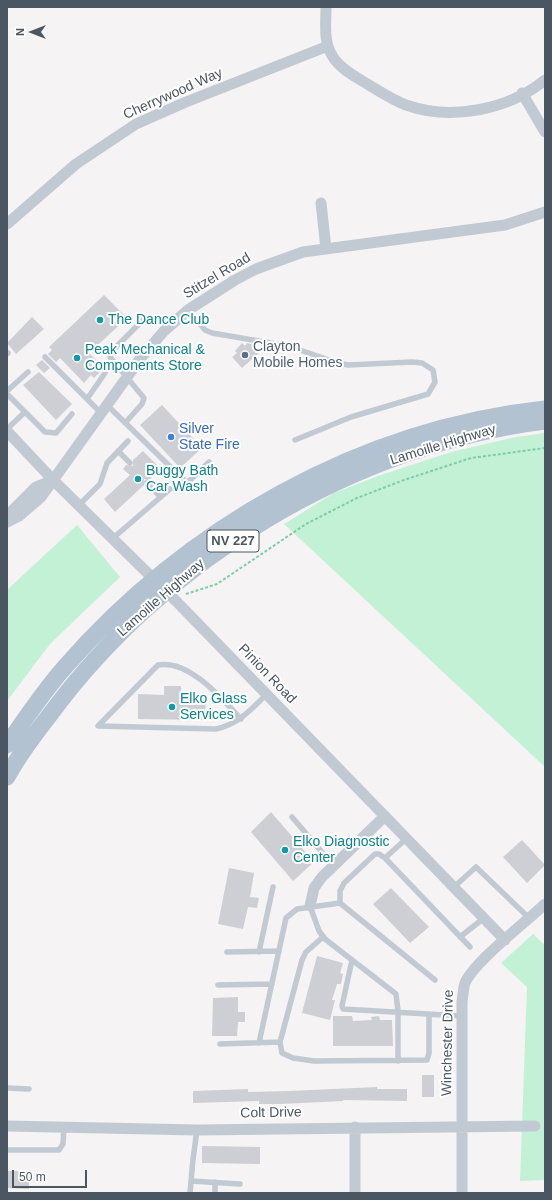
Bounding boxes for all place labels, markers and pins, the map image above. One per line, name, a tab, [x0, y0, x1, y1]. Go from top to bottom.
place label: The Dance Club	[108, 312, 209, 328]
marker: The Dance Club	[95, 315, 105, 325]
place label: Clayton Mobile Homes	[253, 339, 342, 372]
place label: Peak Mechanical & Components Store	[85, 342, 205, 374]
marker: Clayton Mobile Homes	[240, 350, 250, 360]
marker: Peak Mechanical & Components Store	[72, 353, 82, 363]
place label: Silver State Fire	[179, 421, 240, 454]
marker: Silver State Fire	[166, 432, 176, 442]
place label: Buggy Bath Car Wash	[146, 463, 218, 496]
marker: Buggy Bath Car Wash	[133, 474, 143, 484]
place label: Elko Glass Services	[180, 691, 247, 724]
marker: Elko Glass Services	[167, 702, 177, 712]
place label: Elko Diagnostic Center	[293, 834, 389, 866]
marker: Elko Diagnostic Center	[280, 845, 290, 855]

